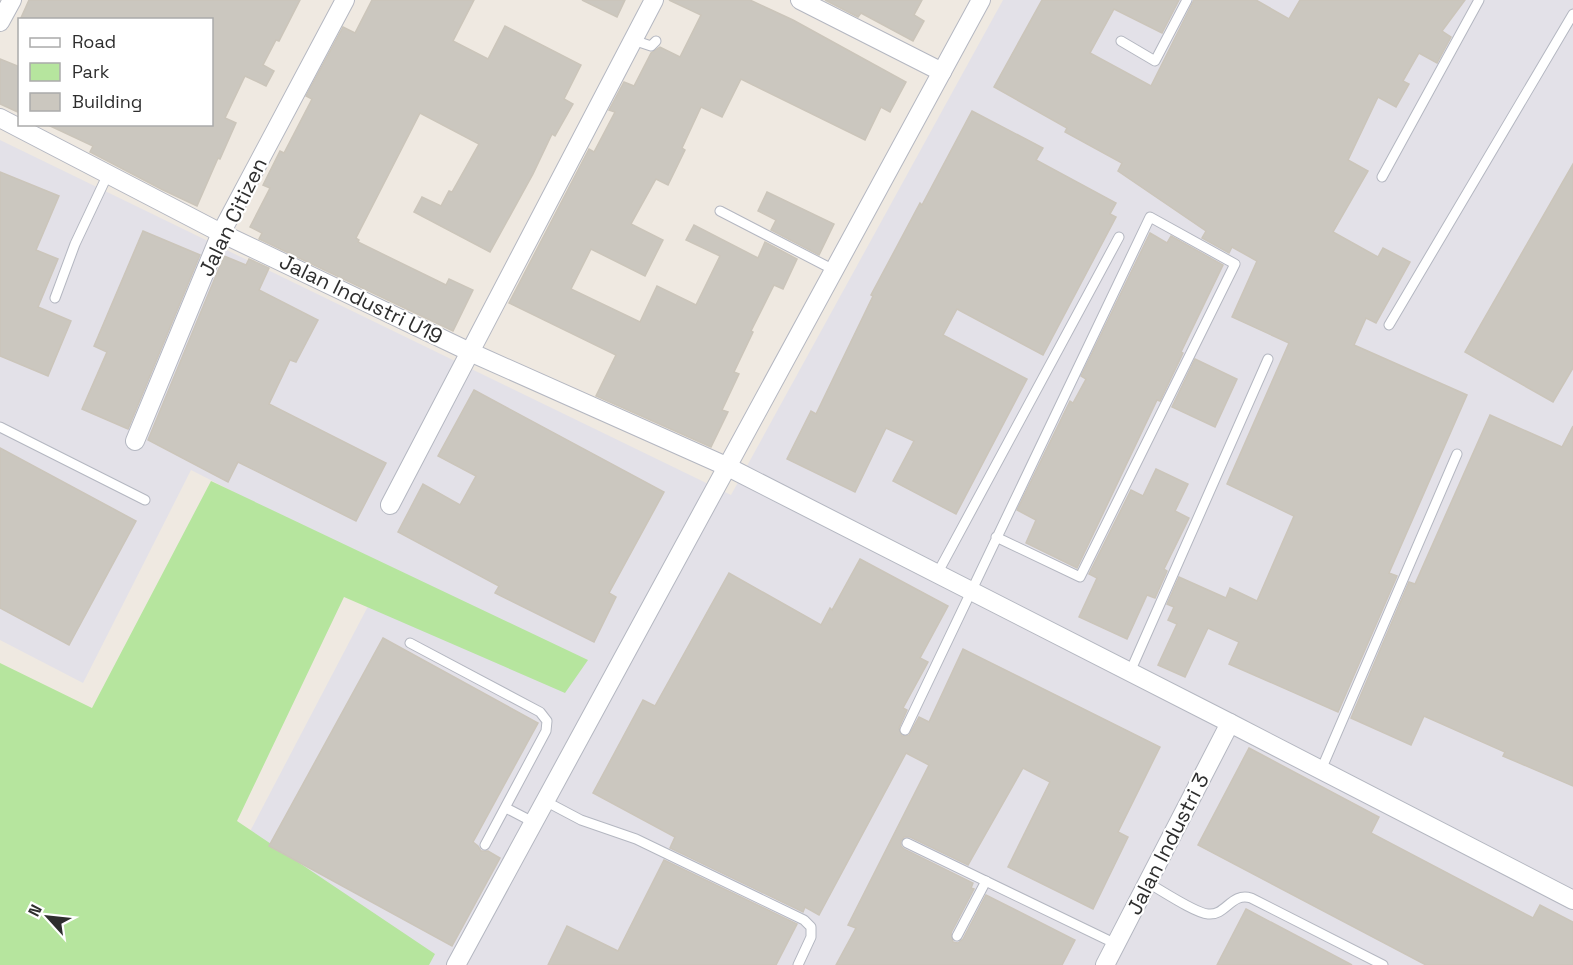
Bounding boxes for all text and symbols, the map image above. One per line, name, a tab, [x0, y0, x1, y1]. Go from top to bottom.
legend	[18, 18, 213, 126]
text: Road	[72, 30, 116, 53]
text: Park	[72, 60, 110, 83]
text: Building	[72, 90, 142, 113]
street label: Jalan Citizen	[192, 153, 273, 281]
street label: Jalan Industri U19	[275, 247, 447, 350]
street label: Jalan Industri 3	[1120, 768, 1215, 919]
north arrow	[18, 887, 78, 947]
text: N	[23, 901, 47, 920]

